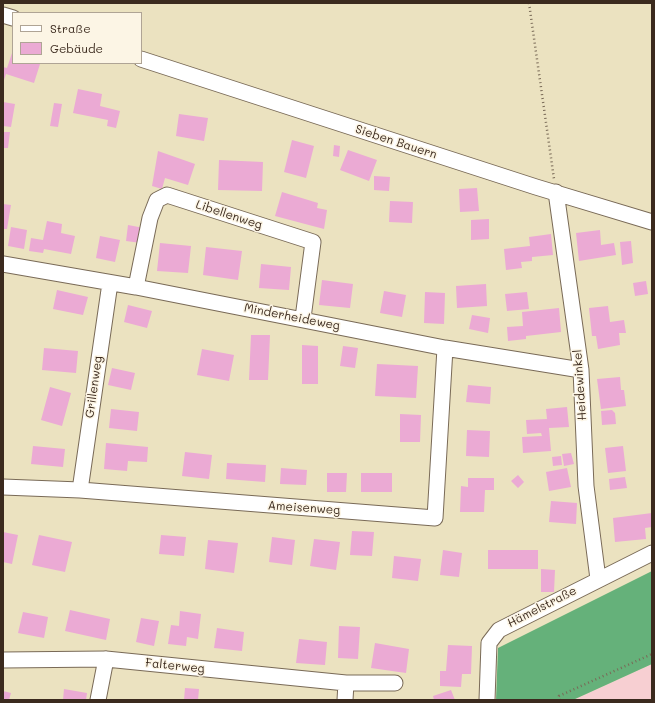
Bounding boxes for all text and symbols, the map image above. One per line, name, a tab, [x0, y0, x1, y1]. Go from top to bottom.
legend	[12, 12, 142, 64]
text: Straße	[50, 20, 91, 36]
text: Gebäude	[50, 40, 103, 56]
street label: Sieben Bauern	[353, 122, 439, 162]
street label: Libellenweg	[194, 198, 264, 232]
street label: Minderheideweg	[243, 301, 341, 333]
street label: Heidewinkel	[570, 349, 590, 421]
street label: Grillenweg	[83, 355, 105, 419]
street label: Ameisenweg	[267, 498, 341, 518]
street label: Hämelstraße	[505, 583, 579, 631]
street label: Falterweg	[145, 656, 205, 676]

